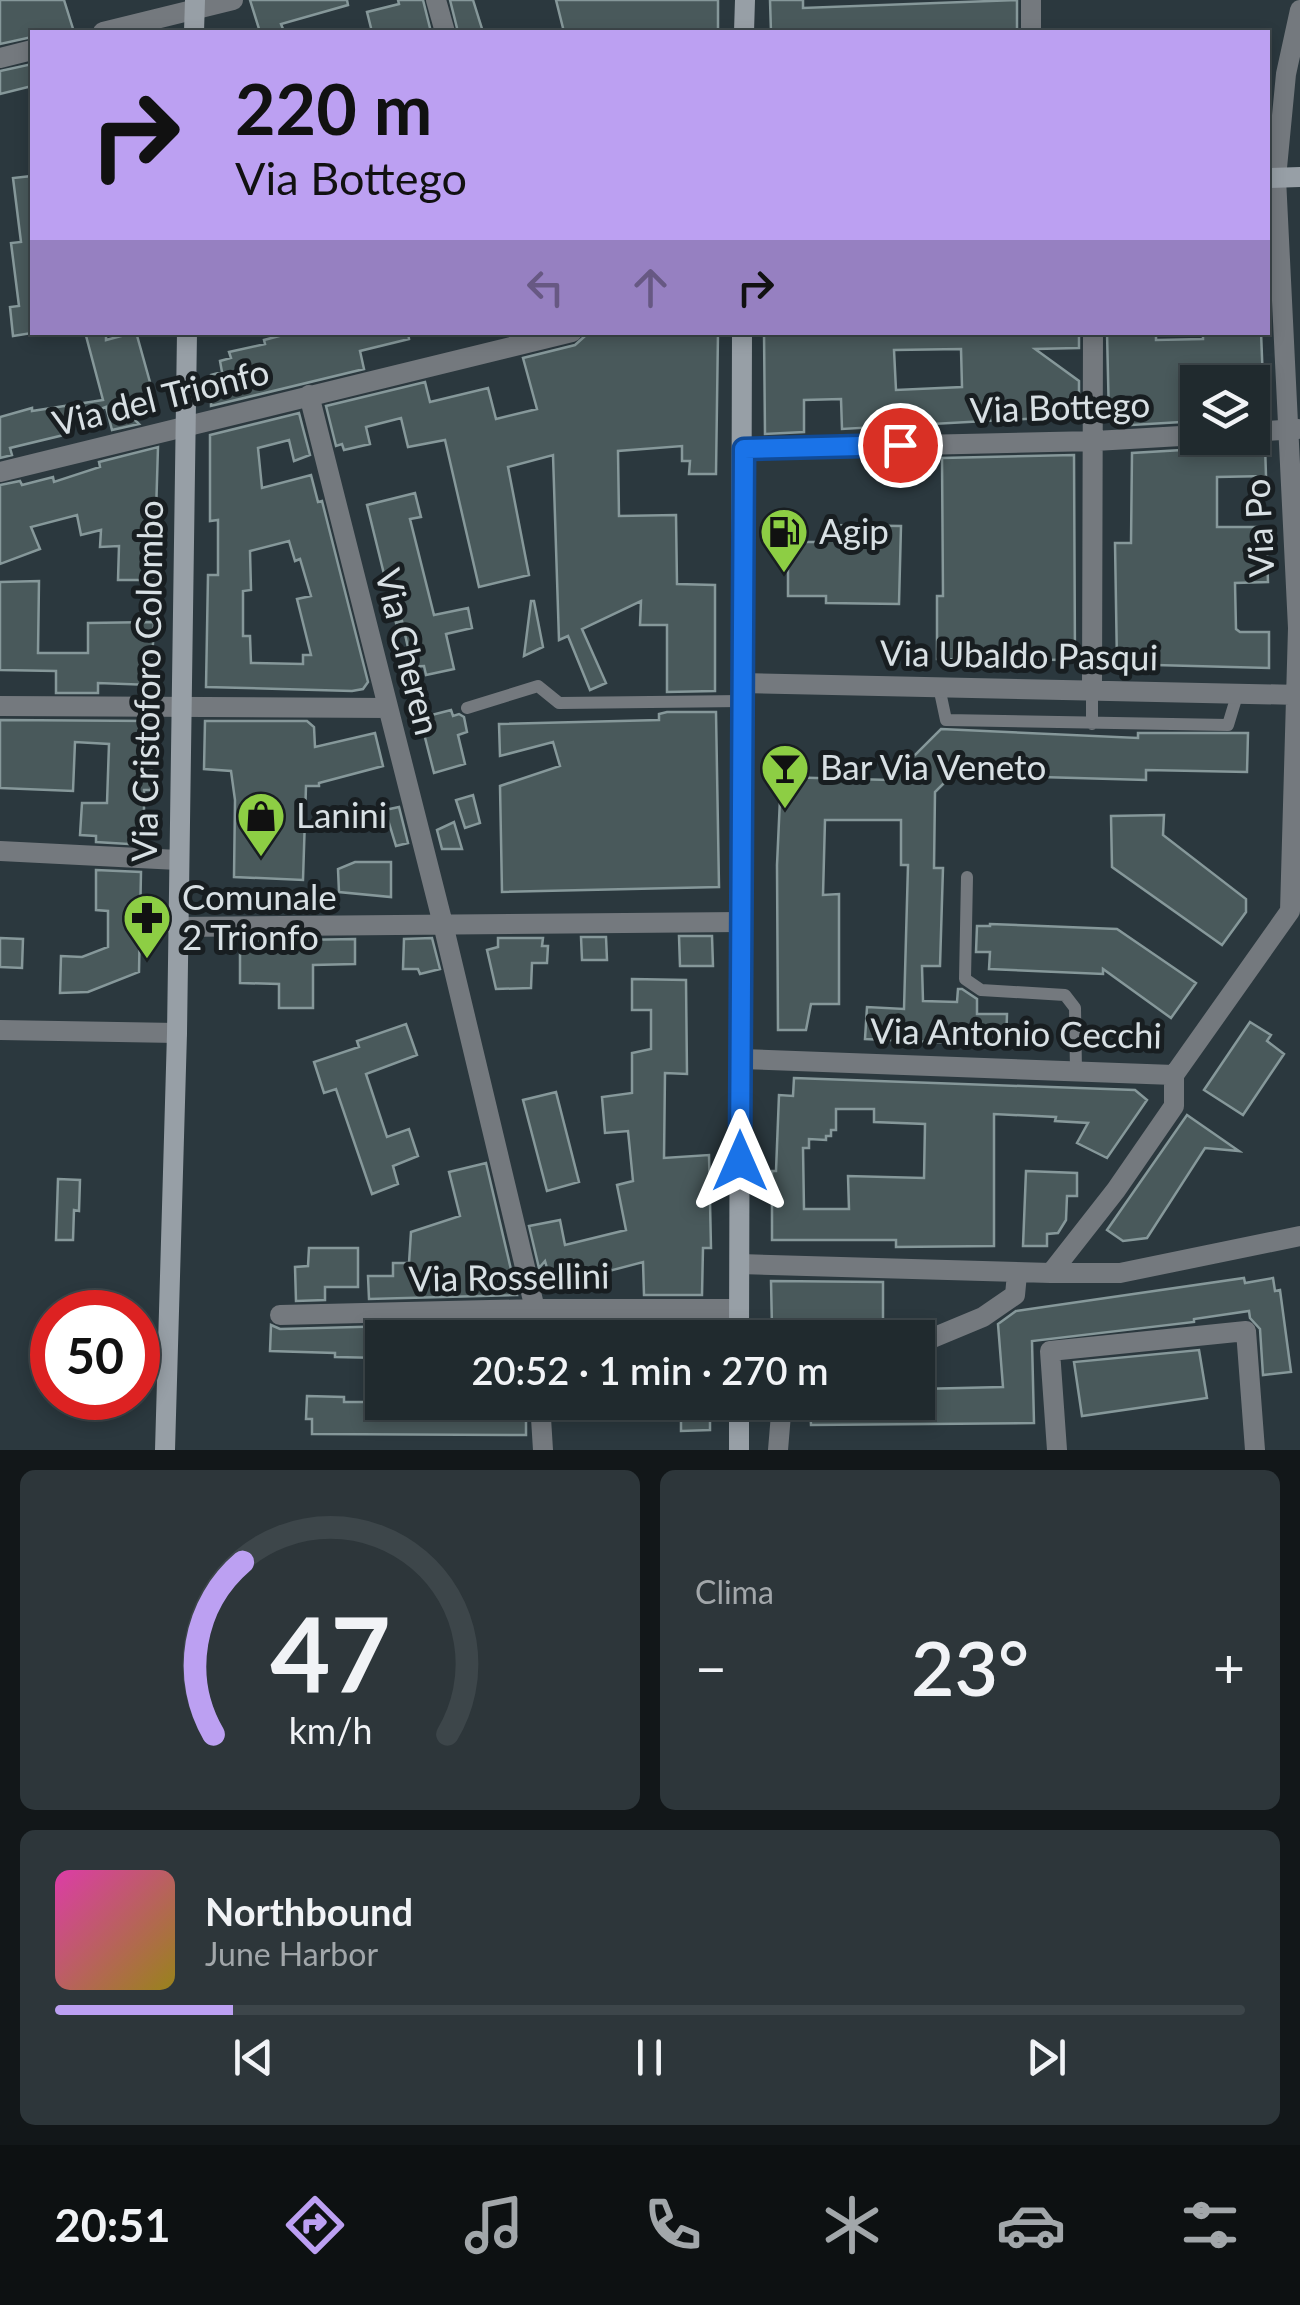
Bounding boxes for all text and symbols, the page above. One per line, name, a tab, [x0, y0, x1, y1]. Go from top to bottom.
text: 220 m	[235, 66, 432, 150]
icon: right	[70, 70, 200, 200]
text: Via Bottego	[235, 151, 467, 205]
icon: left	[518, 260, 573, 315]
icon: ahead	[623, 260, 678, 315]
icon: right	[728, 260, 783, 315]
street label: Via del Trionfo	[48, 349, 273, 443]
map controls	[1180, 365, 1270, 455]
button: layers	[1180, 365, 1270, 455]
street label: Via Bottego	[969, 382, 1151, 430]
pin	[858, 403, 943, 488]
icon: arrive	[873, 418, 928, 473]
street label: Via Po	[1234, 478, 1282, 578]
street label: Via Cristoforo Colombo	[122, 500, 170, 862]
fuel station icon: Agip	[758, 506, 810, 574]
place label: Agip	[819, 509, 889, 551]
street label: Via Cheren	[368, 564, 450, 739]
street label: Via Ubaldo Pasqui	[880, 631, 1158, 677]
bar icon: Bar Via Veneto	[759, 742, 811, 810]
place label: Bar Via Veneto	[820, 745, 1046, 787]
shop icon: Lanini	[235, 790, 287, 858]
place label: Lanini	[296, 793, 387, 835]
place label: Comunale 2 Trionfo	[182, 875, 337, 957]
pharmacy icon: Comunale 2 Trionfo	[121, 892, 173, 960]
street label: Via Antonio Cecchi	[870, 1008, 1162, 1056]
position arrow	[688, 1109, 792, 1213]
street label: Via Rossellini	[408, 1253, 610, 1299]
speed limit sign: 50	[30, 1290, 160, 1420]
text: 20:52 · 1 min · 270 m	[472, 1347, 828, 1393]
text: Clima	[695, 1572, 774, 1611]
text: 47	[270, 1589, 390, 1714]
text: 23°	[911, 1622, 1029, 1712]
text: −	[695, 1634, 727, 1700]
text: +	[1213, 1634, 1245, 1700]
text: km/h	[288, 1709, 372, 1752]
text: Northbound	[205, 1888, 413, 1934]
text: June Harbor	[205, 1934, 378, 1973]
icon: previous	[226, 2030, 281, 2085]
icon: pause	[622, 2030, 677, 2085]
icon: next	[1019, 2030, 1074, 2085]
icon: directions	[280, 2190, 350, 2260]
icon: music	[459, 2190, 529, 2260]
icon: phone	[638, 2190, 708, 2260]
icon: climate	[817, 2190, 887, 2260]
icon: car	[996, 2190, 1066, 2260]
icon: filters	[1175, 2190, 1245, 2260]
text: 20:51	[55, 2198, 171, 2252]

